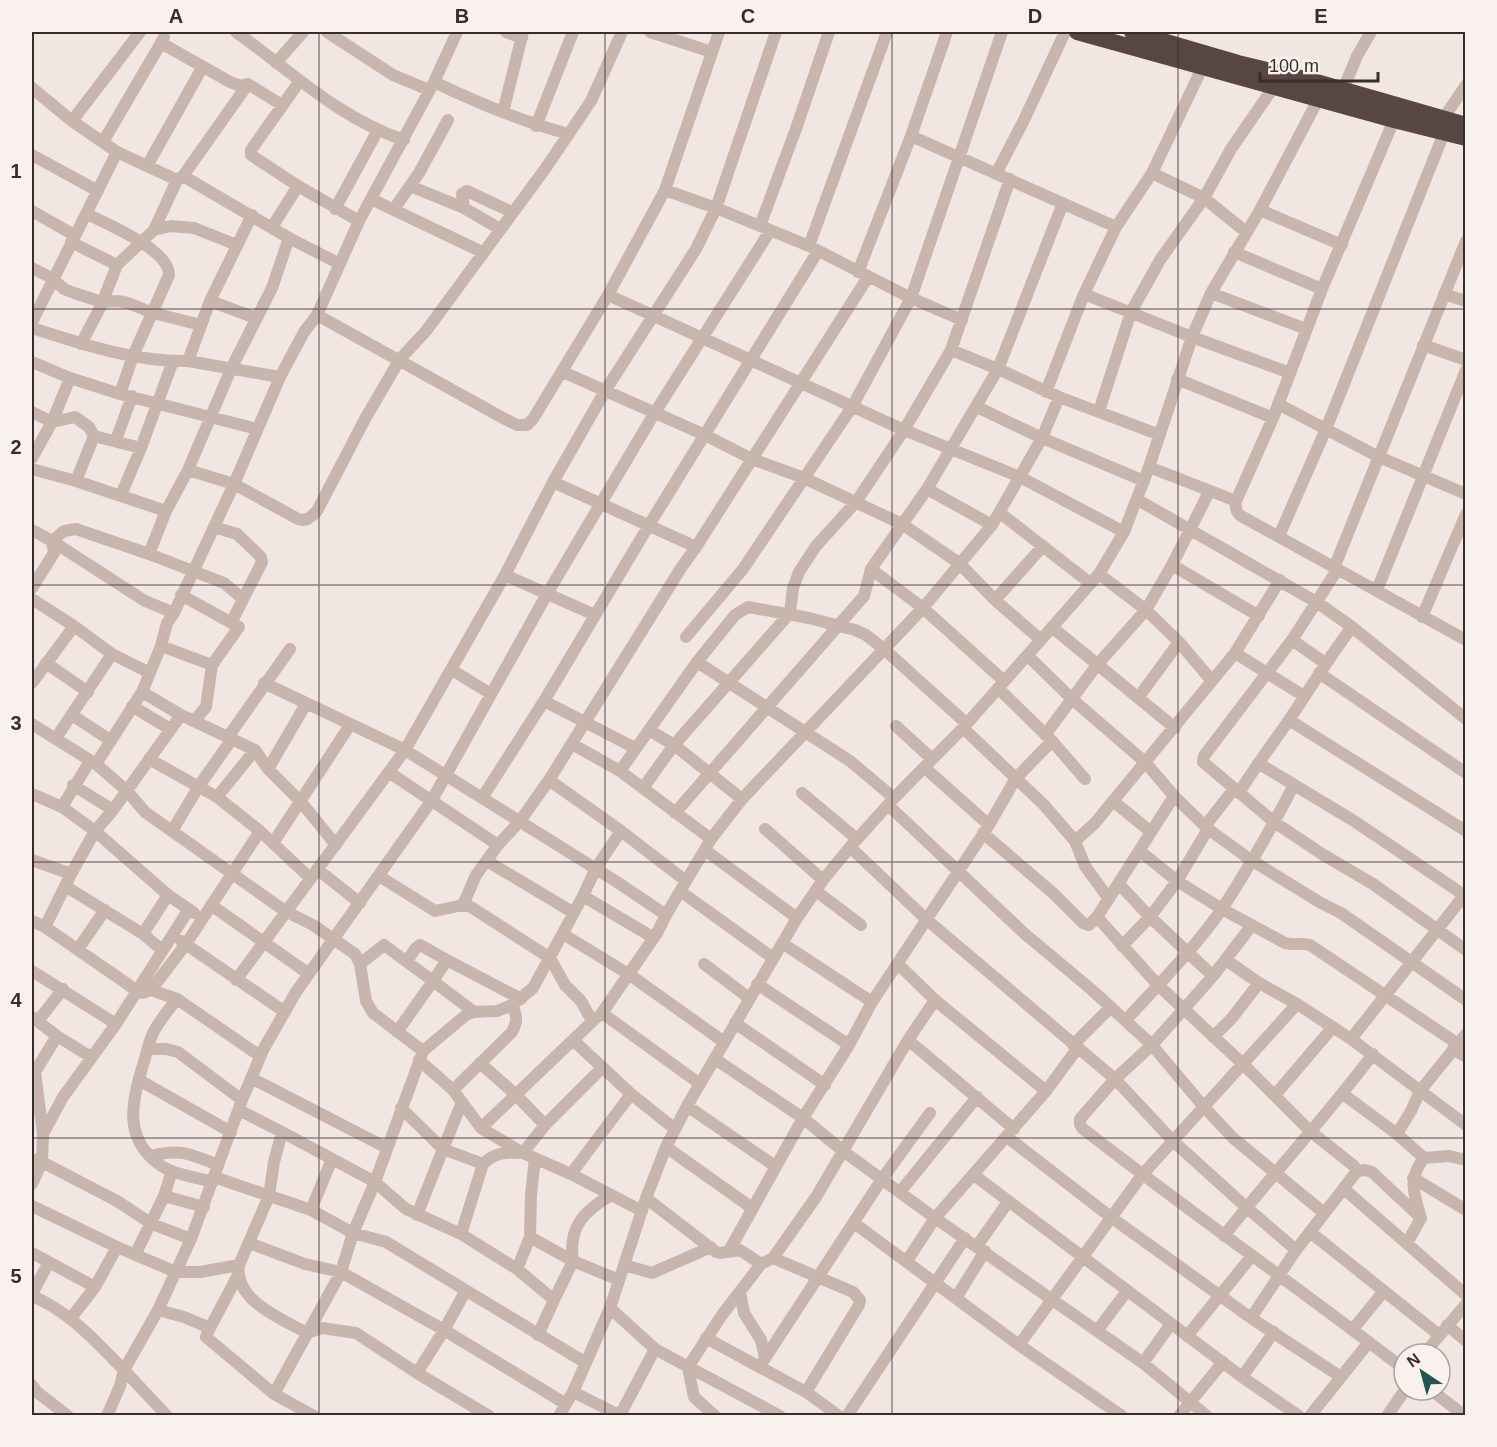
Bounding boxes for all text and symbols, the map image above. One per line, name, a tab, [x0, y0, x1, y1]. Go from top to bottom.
text: A	[169, 5, 183, 27]
text: B	[455, 5, 469, 27]
text: C	[741, 5, 755, 27]
text: D	[1028, 5, 1042, 27]
text: E	[1314, 5, 1328, 27]
scale bar	[1260, 45, 1378, 83]
text: 100 m	[1269, 56, 1319, 76]
text: 1	[10, 160, 22, 182]
text: 2	[10, 436, 22, 458]
text: 3	[10, 712, 22, 734]
text: 4	[10, 989, 22, 1011]
text: 5	[10, 1265, 22, 1287]
north arrow	[1392, 1342, 1452, 1402]
text: N	[1404, 1350, 1423, 1371]

